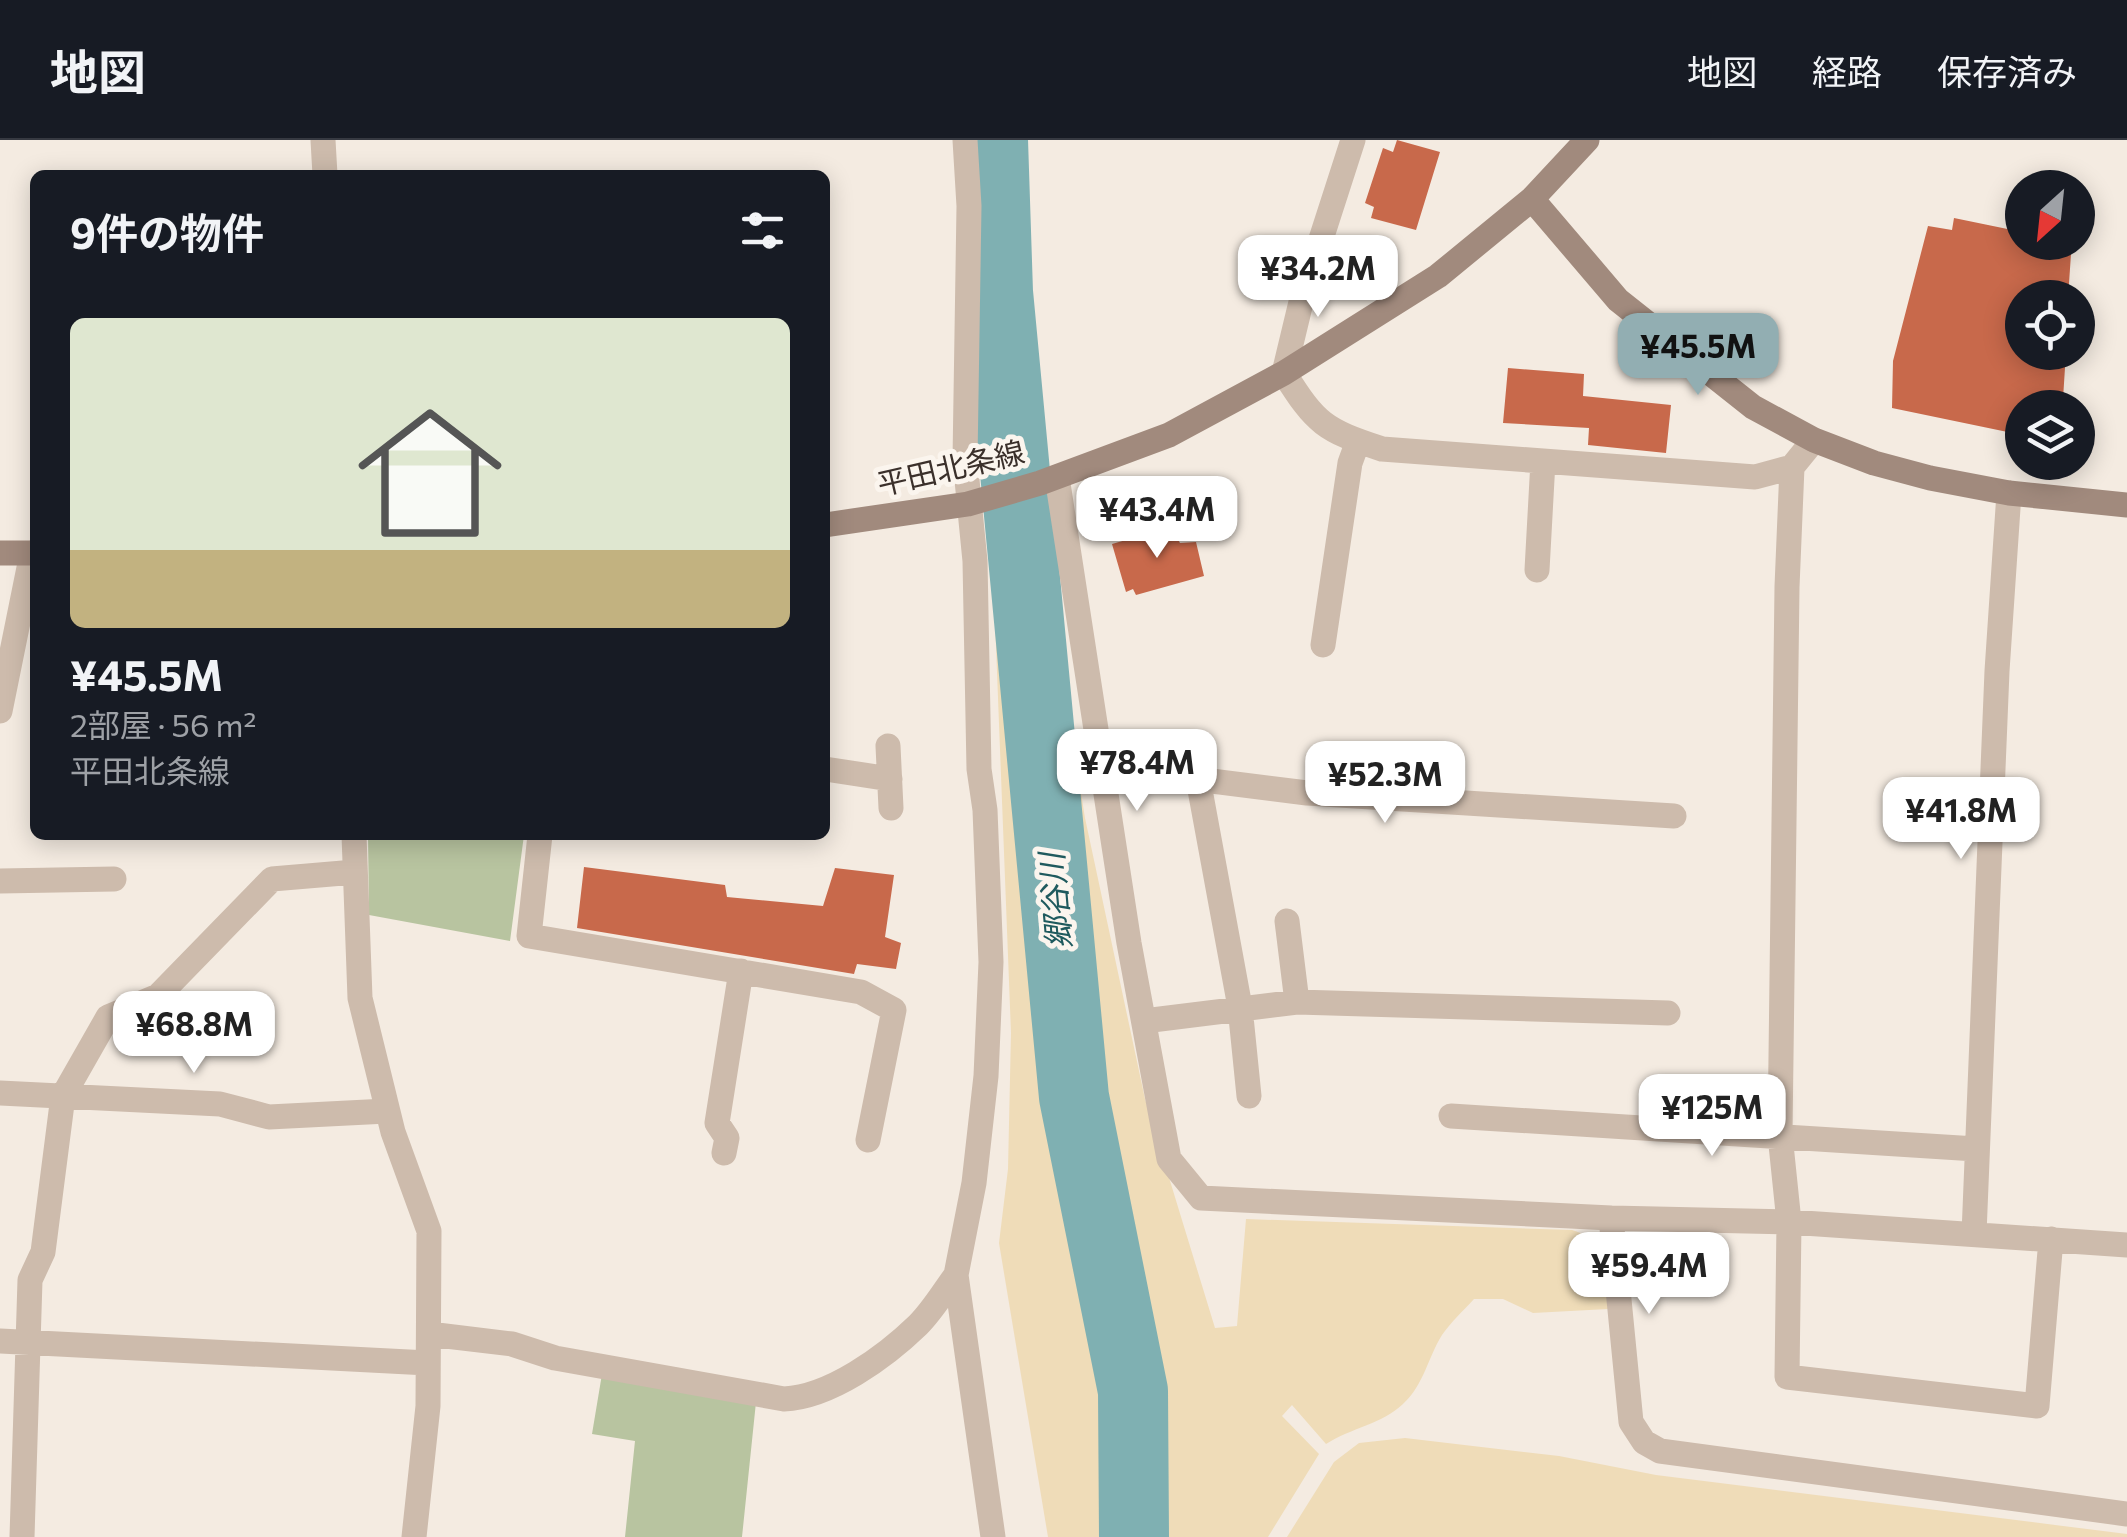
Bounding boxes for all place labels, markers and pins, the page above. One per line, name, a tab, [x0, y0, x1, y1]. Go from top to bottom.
pin: ¥34.2M	[1237, 235, 1399, 320]
pin: ¥45.5M	[1617, 313, 1779, 398]
pin: ¥43.4M	[1076, 476, 1238, 561]
pin: ¥78.4M	[1056, 729, 1218, 814]
pin: ¥52.3M	[1304, 741, 1466, 826]
pin: ¥41.8M	[1880, 777, 2042, 862]
pin: ¥68.8M	[113, 991, 275, 1076]
pin: ¥125M	[1642, 1074, 1782, 1159]
pin: ¥59.4M	[1568, 1232, 1730, 1317]

